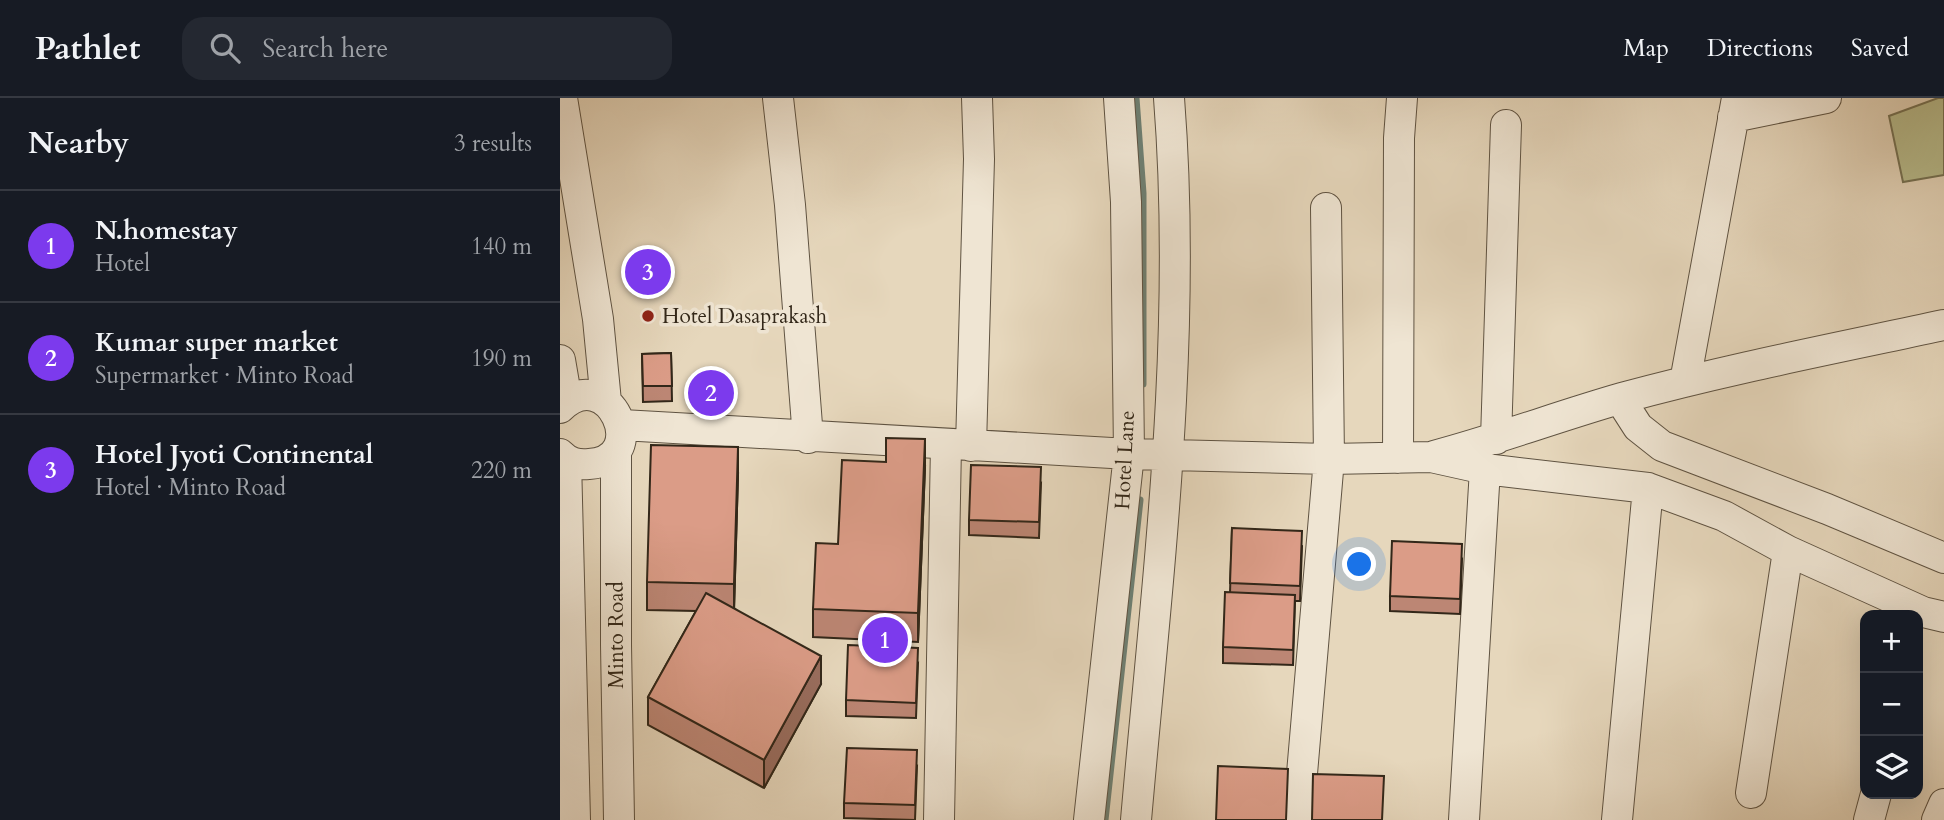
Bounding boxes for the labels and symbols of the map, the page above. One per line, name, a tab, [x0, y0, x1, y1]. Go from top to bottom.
pin: 3	[625, 246, 671, 298]
place label: Hotel Dasaprakash	[662, 302, 828, 331]
marker: Hotel Dasaprakash	[640, 308, 656, 324]
pin: 2	[688, 367, 734, 419]
street label: Hotel Lane	[1108, 410, 1142, 510]
your location	[1342, 547, 1376, 581]
street label: Minto Road	[602, 581, 631, 689]
pin: 1	[862, 614, 908, 666]

